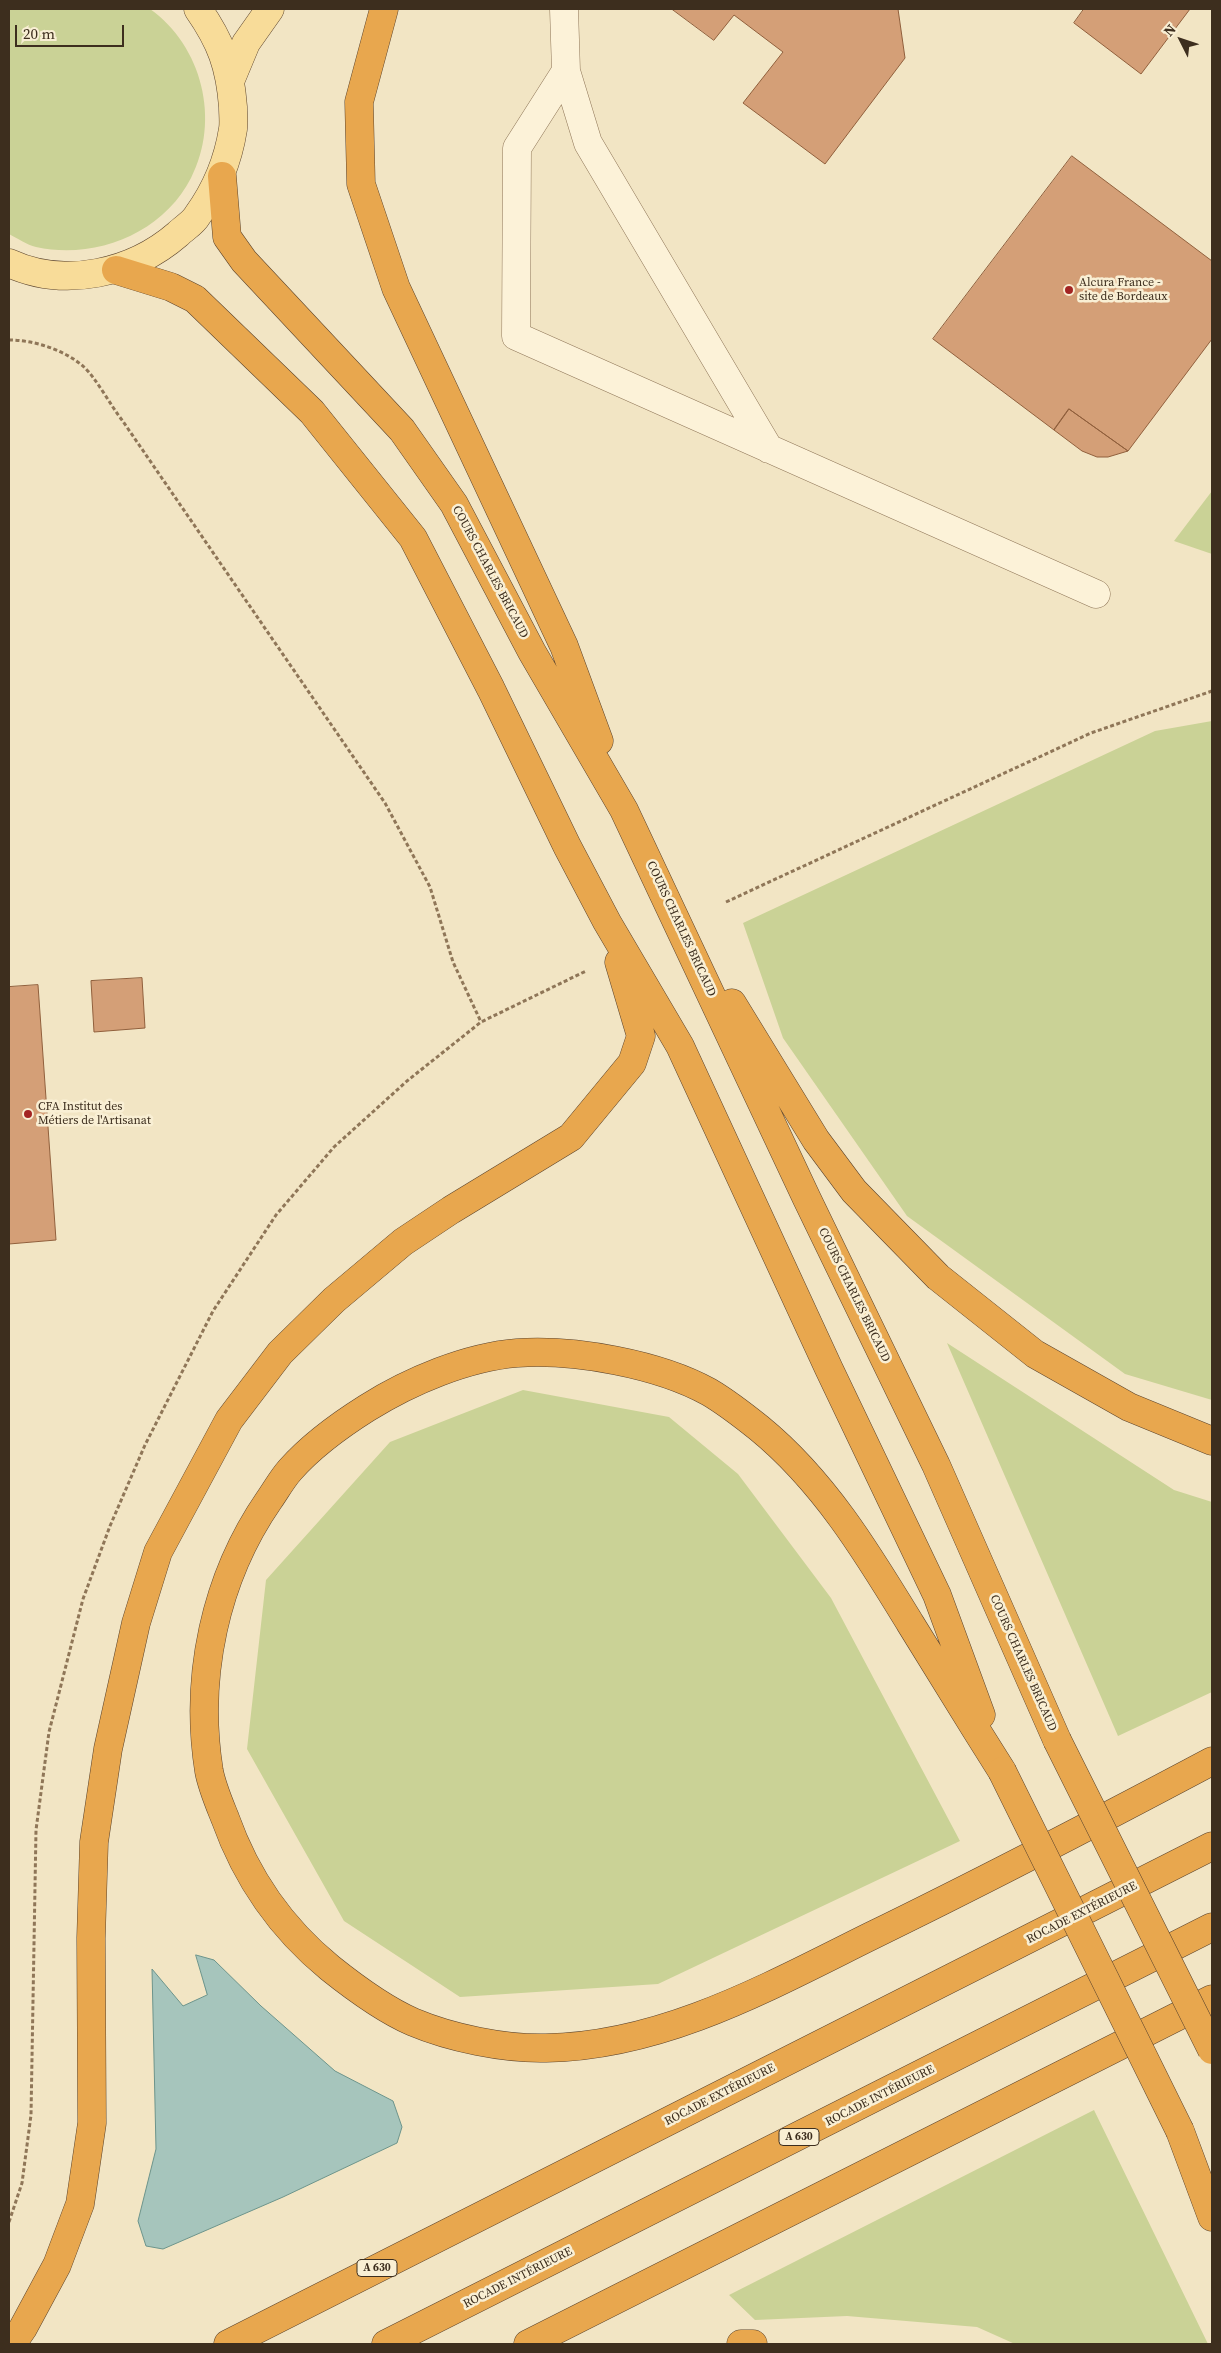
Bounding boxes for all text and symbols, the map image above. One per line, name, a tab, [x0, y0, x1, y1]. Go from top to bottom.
scale bar	[18, 15, 126, 47]
north arrow	[1156, 15, 1206, 65]
text: N	[1159, 20, 1181, 41]
text: 20 m	[23, 23, 55, 44]
place label: Alcura France - site de Bordeaux	[1079, 276, 1168, 304]
marker: Alcura France - site de Bordeaux	[1063, 284, 1075, 296]
street label: COURS CHARLES BRICAUD	[449, 503, 531, 641]
street label: COURS CHARLES BRICAUD	[643, 859, 719, 999]
place label: CFA Institut des Métiers de l'Artisanat	[38, 1100, 151, 1128]
marker: CFA Institut des Métiers de l'Artisanat	[22, 1108, 34, 1120]
street label: COURS CHARLES BRICAUD	[815, 1225, 893, 1365]
street label: COURS CHARLES BRICAUD	[986, 1593, 1060, 1733]
street label: ROCADE EXTÉRIEURE	[1024, 1879, 1140, 1947]
street label: ROCADE EXTÉRIEURE	[662, 2061, 778, 2129]
street label: ROCADE INTÉRIEURE	[823, 2062, 937, 2130]
road number: A 630	[779, 2128, 819, 2146]
street label: ROCADE INTÉRIEURE	[461, 2244, 575, 2312]
road number: A 630	[357, 2260, 397, 2276]

